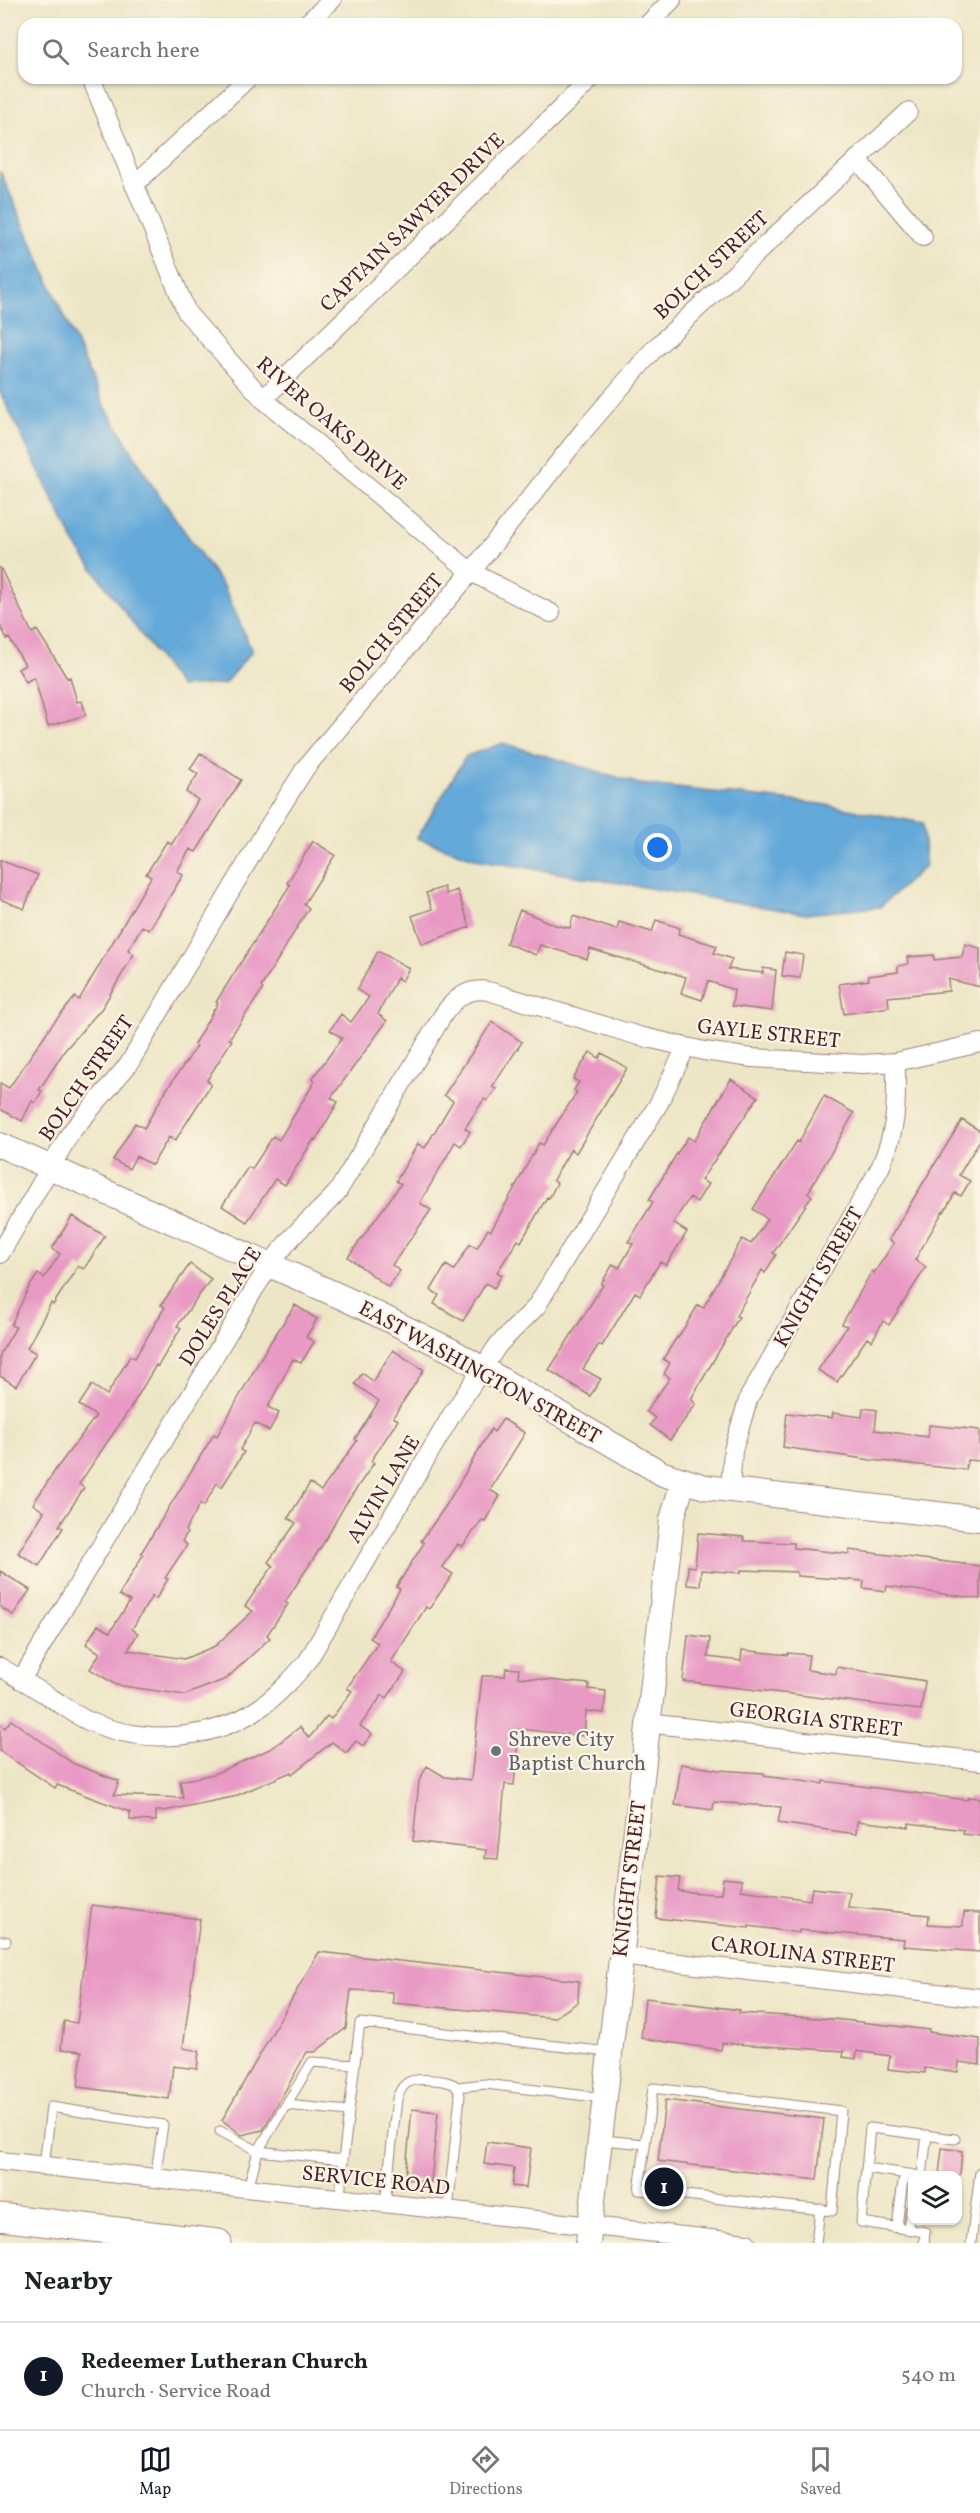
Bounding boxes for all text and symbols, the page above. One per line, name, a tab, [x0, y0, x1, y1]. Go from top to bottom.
search box	[18, 18, 962, 84]
icon: search	[39, 35, 72, 68]
text: Search here	[87, 36, 200, 67]
street label: CAPTAIN SAWYER DRIVE	[314, 127, 512, 319]
street label: BOLCH STREET	[648, 205, 776, 327]
street label: RIVER OAKS DRIVE	[249, 350, 413, 498]
street label: BOLCH STREET	[334, 568, 451, 700]
your location	[643, 833, 672, 862]
street label: BOLCH STREET	[33, 1010, 142, 1148]
street label: GAYLE STREET	[696, 1013, 842, 1056]
street label: KNIGHT STREET	[767, 1202, 871, 1353]
street label: DOLES PLACE	[173, 1242, 269, 1372]
street label: EAST WASHINGTON STREET	[353, 1294, 606, 1452]
street label: ALVIN LANE	[341, 1430, 428, 1549]
street label: GEORGIA STREET	[728, 1696, 904, 1745]
place label: Shreve City Baptist Church	[508, 1726, 646, 1779]
marker: Shreve City Baptist Church	[489, 1744, 503, 1758]
street label: KNIGHT STREET	[606, 1799, 654, 1959]
street label: CAROLINA STREET	[709, 1930, 896, 1981]
street label: SERVICE ROAD	[300, 2159, 451, 2204]
pin: 1	[644, 2164, 684, 2210]
map controls	[908, 2171, 962, 2225]
button: layers	[908, 2171, 962, 2225]
text: Nearby	[24, 2264, 113, 2300]
text: Redeemer Lutheran Church	[81, 2347, 368, 2378]
text: 1	[39, 2362, 48, 2390]
text: 540 m	[901, 2362, 956, 2390]
text: Church · Service Road	[81, 2378, 271, 2406]
tab: Map	[139, 2443, 172, 2501]
tab: Directions	[449, 2443, 523, 2501]
tab: Saved	[800, 2443, 841, 2501]

